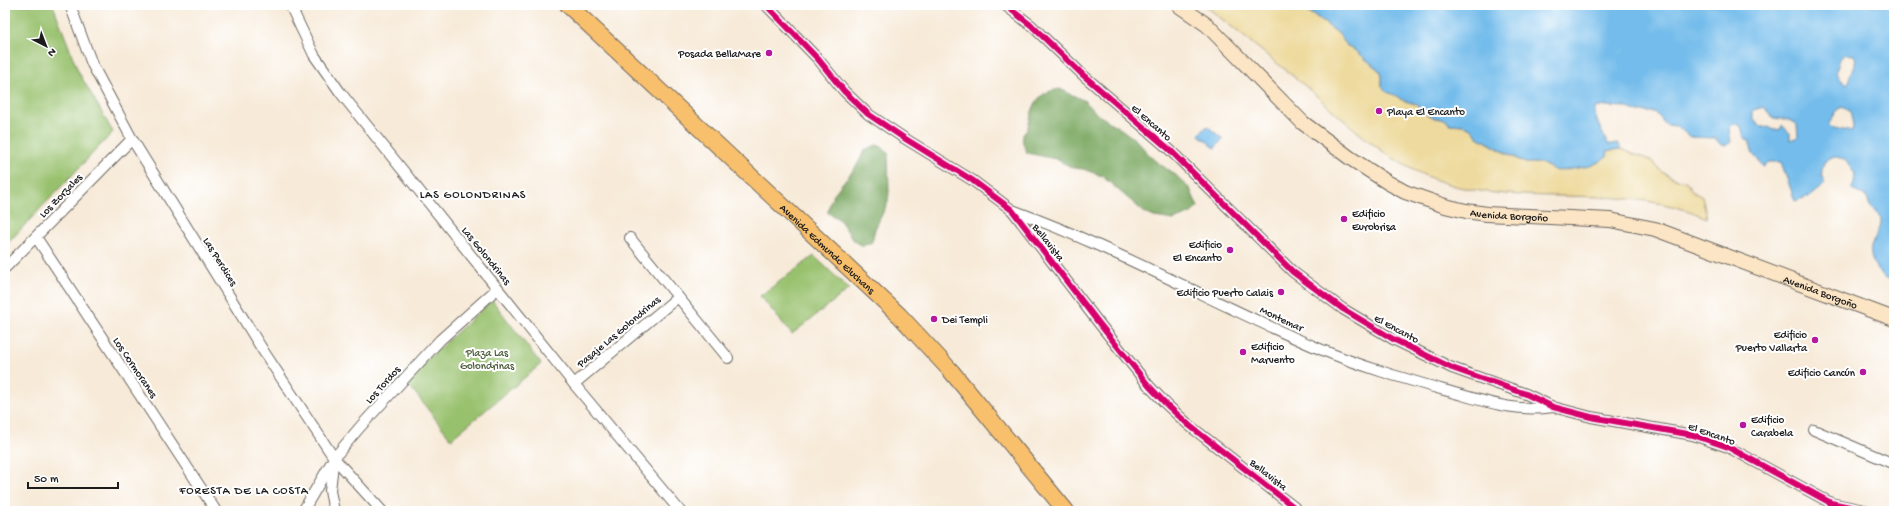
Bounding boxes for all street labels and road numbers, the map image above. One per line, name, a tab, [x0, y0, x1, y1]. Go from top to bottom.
street label: El Encanto	[1128, 103, 1173, 144]
street label: Los Zorzales	[38, 171, 86, 221]
street label: Avenida Edmundo Eluchans	[776, 202, 877, 298]
street label: Avenida Borgoño	[1469, 208, 1549, 225]
street label: Bellavista	[1028, 221, 1066, 265]
street label: Las Golondrinas	[458, 225, 513, 288]
street label: Las Perdices	[200, 236, 239, 289]
street label: Avenida Borgoño	[1781, 274, 1859, 313]
street label: Pasaje Las Golondrinas	[575, 294, 664, 371]
street label: Montemar	[1258, 305, 1306, 336]
street label: El Encanto	[1372, 313, 1421, 347]
street label: Los Cormoranes	[110, 336, 160, 401]
street label: Los Tordos	[363, 363, 404, 407]
street label: El Encanto	[1686, 421, 1737, 449]
street label: Bellavista	[1246, 457, 1290, 494]

